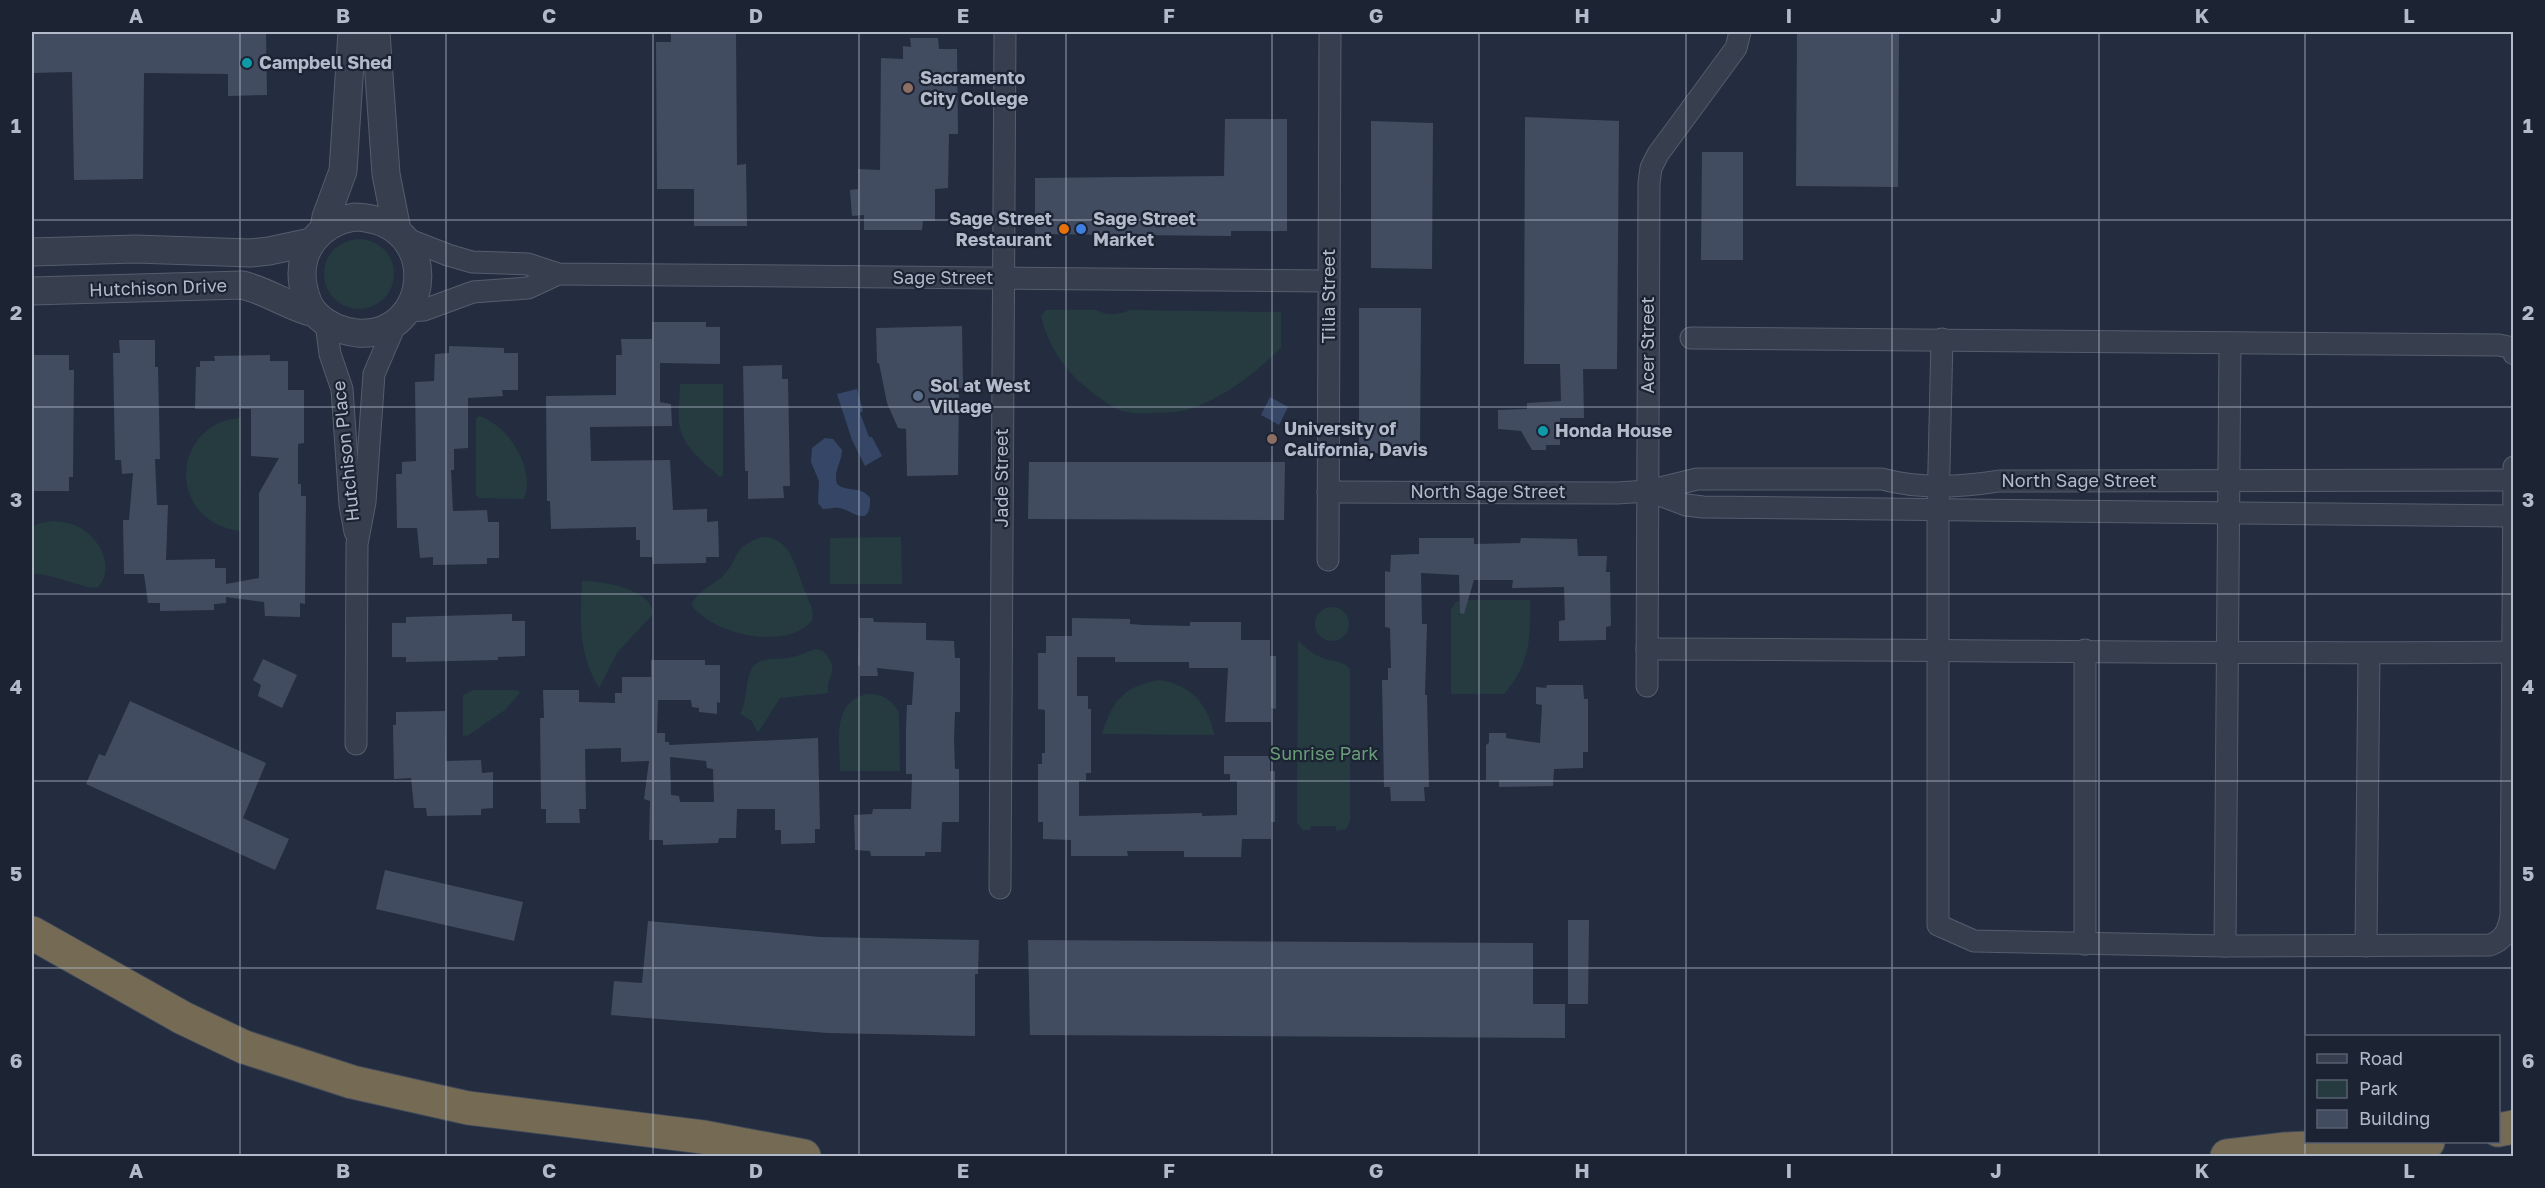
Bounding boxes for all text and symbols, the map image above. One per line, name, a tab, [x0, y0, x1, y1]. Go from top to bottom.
text: A	[129, 3, 143, 27]
text: B	[336, 3, 350, 27]
text: C	[542, 3, 556, 27]
text: D	[749, 3, 763, 27]
text: E	[957, 3, 969, 27]
text: F	[1163, 3, 1175, 27]
text: G	[1369, 3, 1383, 27]
text: H	[1574, 3, 1590, 27]
text: I	[1786, 3, 1792, 27]
text: J	[1990, 3, 2002, 27]
text: K	[2195, 3, 2210, 27]
text: L	[2403, 3, 2415, 27]
place label: Campbell Shed	[259, 51, 392, 73]
marker: Campbell Shed	[240, 56, 254, 70]
place label: Sacramento City College	[920, 66, 1029, 109]
marker: Sacramento City College	[901, 81, 915, 95]
text: 1	[11, 113, 21, 137]
text: 1	[2523, 113, 2533, 137]
place label: Sage Street Restaurant	[949, 207, 1052, 250]
place label: Sage Street Market	[1093, 207, 1196, 250]
marker: Sage Street Restaurant	[1057, 222, 1071, 236]
marker: Sage Street Market	[1074, 222, 1088, 236]
street label: Tilia Street	[1317, 249, 1339, 343]
street label: Sage Street	[893, 266, 993, 288]
street label: Hutchison Drive	[89, 274, 227, 300]
street label: Acer Street	[1636, 297, 1658, 393]
text: 2	[10, 300, 22, 324]
text: 2	[2522, 300, 2534, 324]
place label: Sol at West Village	[930, 374, 1030, 417]
street label: Hutchison Place	[327, 380, 363, 523]
marker: Sol at West Village	[911, 389, 925, 403]
place label: University of California, Davis	[1284, 417, 1428, 460]
place label: Honda House	[1555, 419, 1673, 441]
marker: Honda House	[1536, 424, 1550, 438]
street label: Jade Street	[990, 428, 1012, 528]
marker: University of California, Davis	[1265, 432, 1279, 446]
street label: North Sage Street	[2001, 469, 2157, 491]
street label: North Sage Street	[1410, 480, 1566, 502]
text: 3	[10, 487, 22, 511]
text: 3	[2522, 487, 2534, 511]
text: 4	[10, 674, 22, 698]
text: 4	[2522, 674, 2534, 698]
park label: Sunrise Park	[1270, 742, 1378, 764]
text: 5	[10, 861, 22, 885]
text: 5	[2522, 861, 2534, 885]
legend	[2305, 1035, 2500, 1143]
text: Road	[2359, 1047, 2403, 1069]
text: 6	[10, 1048, 22, 1072]
text: 6	[2522, 1048, 2534, 1072]
text: Park	[2359, 1077, 2398, 1099]
text: Building	[2359, 1107, 2430, 1129]
text: A	[129, 1158, 143, 1182]
text: B	[336, 1158, 350, 1182]
text: C	[542, 1158, 556, 1182]
text: D	[749, 1158, 763, 1182]
text: E	[957, 1158, 969, 1182]
text: F	[1163, 1158, 1175, 1182]
text: G	[1369, 1158, 1383, 1182]
text: H	[1574, 1158, 1590, 1182]
text: I	[1786, 1158, 1792, 1182]
text: J	[1990, 1158, 2002, 1182]
text: K	[2195, 1158, 2210, 1182]
text: L	[2403, 1158, 2415, 1182]

